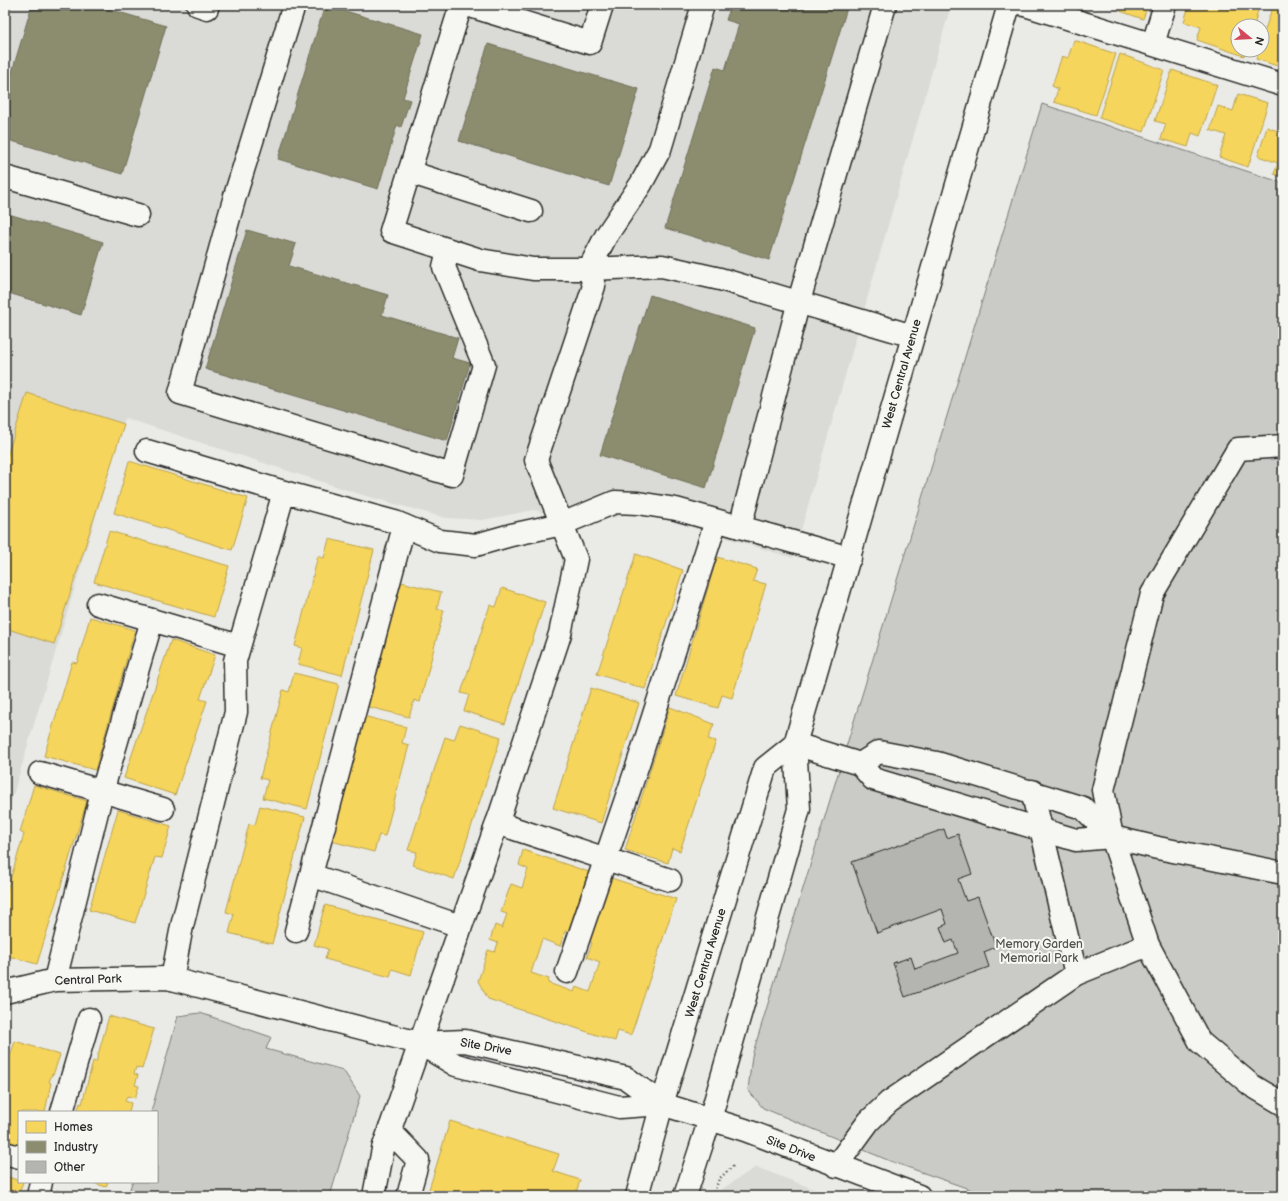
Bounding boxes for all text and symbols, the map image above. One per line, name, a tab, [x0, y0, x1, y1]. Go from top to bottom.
north arrow	[1230, 18, 1270, 58]
text: N	[1252, 35, 1266, 47]
street label: West Central Avenue	[879, 317, 925, 431]
street label: West Central Avenue	[682, 907, 730, 1019]
park label: Memory Garden Memorial Park	[995, 937, 1083, 966]
street label: Central Park	[54, 971, 122, 989]
street label: Site Drive	[459, 1035, 513, 1059]
legend	[18, 1111, 158, 1183]
text: Homes	[54, 1120, 93, 1135]
street label: Site Drive	[764, 1133, 818, 1165]
text: Industry	[54, 1140, 99, 1155]
text: Other	[54, 1160, 86, 1175]

